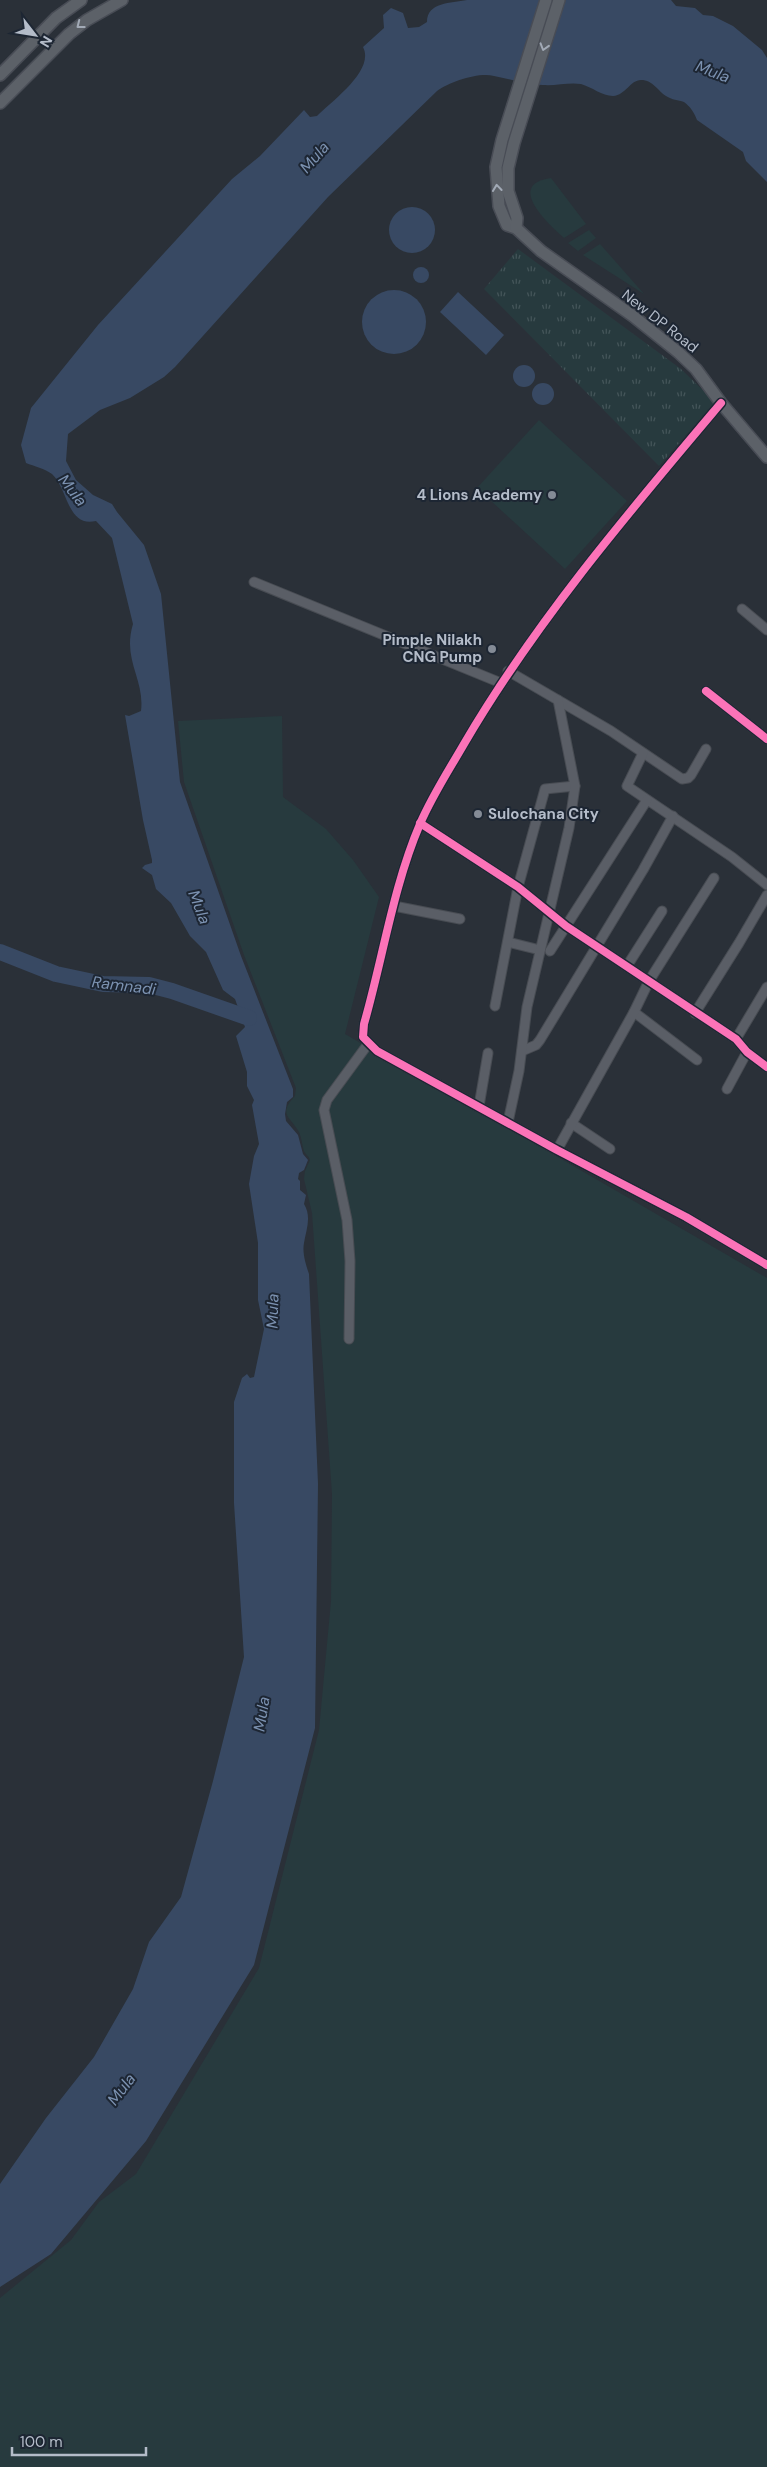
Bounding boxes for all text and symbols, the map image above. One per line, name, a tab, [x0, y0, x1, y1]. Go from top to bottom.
north arrow	[10, 10, 60, 60]
one-way arrow	[77, 19, 86, 28]
text: N	[36, 33, 56, 51]
one-way arrow	[540, 42, 550, 50]
water label: Mula	[693, 55, 733, 88]
water label: Mula	[295, 137, 334, 177]
one-way arrow	[491, 183, 502, 191]
street label: New DP Road	[618, 285, 702, 357]
water label: Mula	[54, 470, 92, 511]
place label: 4 Lions Academy	[416, 485, 542, 505]
marker: 4 Lions Academy	[546, 489, 558, 501]
place label: Pimple Nilakh CNG Pump	[382, 630, 482, 667]
marker: Pimple Nilakh CNG Pump	[486, 643, 498, 655]
place label: Sulochana City	[488, 804, 599, 824]
marker: Sulochana City	[472, 808, 484, 820]
water label: Mula	[183, 887, 216, 927]
water label: Ramnadi	[91, 971, 158, 1000]
water label: Mula	[261, 1293, 284, 1329]
water label: Mula	[248, 1695, 275, 1733]
water label: Mula	[102, 2069, 140, 2110]
scale bar	[12, 2424, 146, 2456]
text: 100 m	[20, 2432, 63, 2452]

